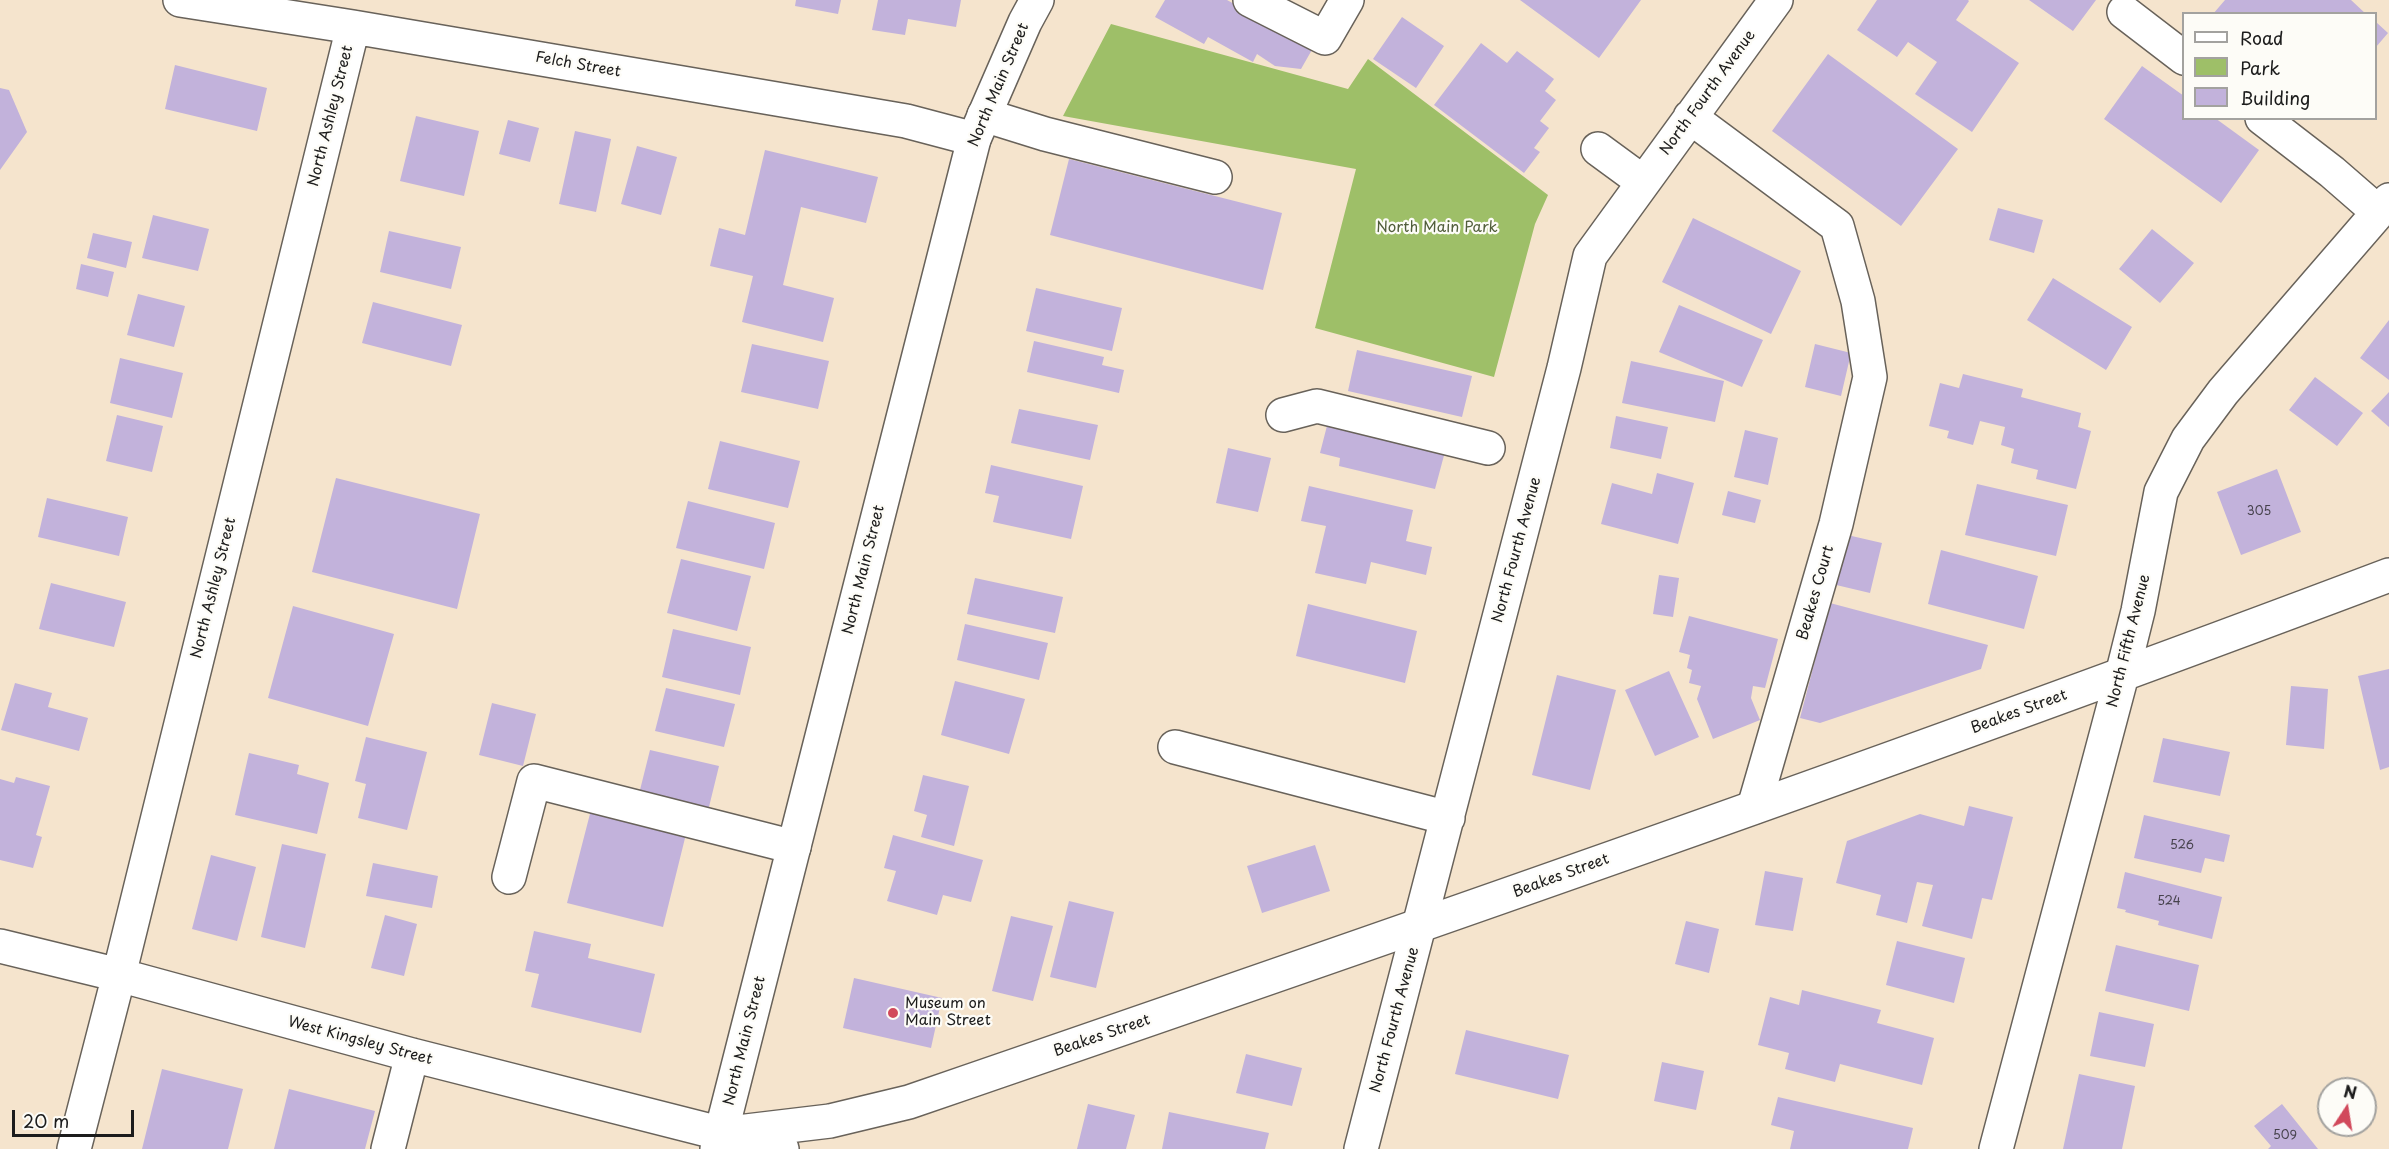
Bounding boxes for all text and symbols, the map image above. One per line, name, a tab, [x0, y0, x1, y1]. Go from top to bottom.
legend	[2182, 12, 2377, 120]
street label: North Main Street	[965, 20, 1033, 150]
text: Road	[2240, 24, 2284, 51]
street label: North Fourth Avenue	[1657, 27, 1759, 159]
street label: North Ashley Street	[305, 44, 357, 188]
street label: Felch Street	[534, 49, 622, 81]
text: Park	[2240, 54, 2280, 81]
text: Building	[2240, 84, 2310, 111]
park label: North Main Park	[1376, 219, 1498, 237]
street label: North Fourth Avenue	[1489, 475, 1545, 625]
street label: North Main Street	[839, 503, 889, 637]
house number: 305	[2247, 505, 2271, 519]
street label: North Ashley Street	[188, 516, 240, 660]
street label: Beakes Court	[1794, 544, 1838, 642]
street label: North Fifth Avenue	[2104, 573, 2154, 709]
street label: Beakes Street	[1968, 686, 2070, 738]
house number: 526	[2170, 839, 2194, 853]
street label: Beakes Street	[1510, 850, 1612, 902]
house number: 524	[2157, 895, 2181, 909]
street label: North Fourth Avenue	[1367, 945, 1423, 1095]
street label: North Main Street	[720, 974, 770, 1108]
place label: Museum on Main Street	[905, 995, 991, 1030]
marker: Museum on Main Street	[886, 1006, 900, 1020]
street label: Beakes Street	[1051, 1011, 1153, 1061]
street label: West Kingsley Street	[286, 1013, 434, 1069]
north arrow	[2317, 1077, 2377, 1137]
text: N	[2342, 1078, 2359, 1104]
scale bar	[15, 1098, 136, 1136]
text: 20 m	[23, 1107, 69, 1134]
house number: 509	[2273, 1129, 2297, 1143]

